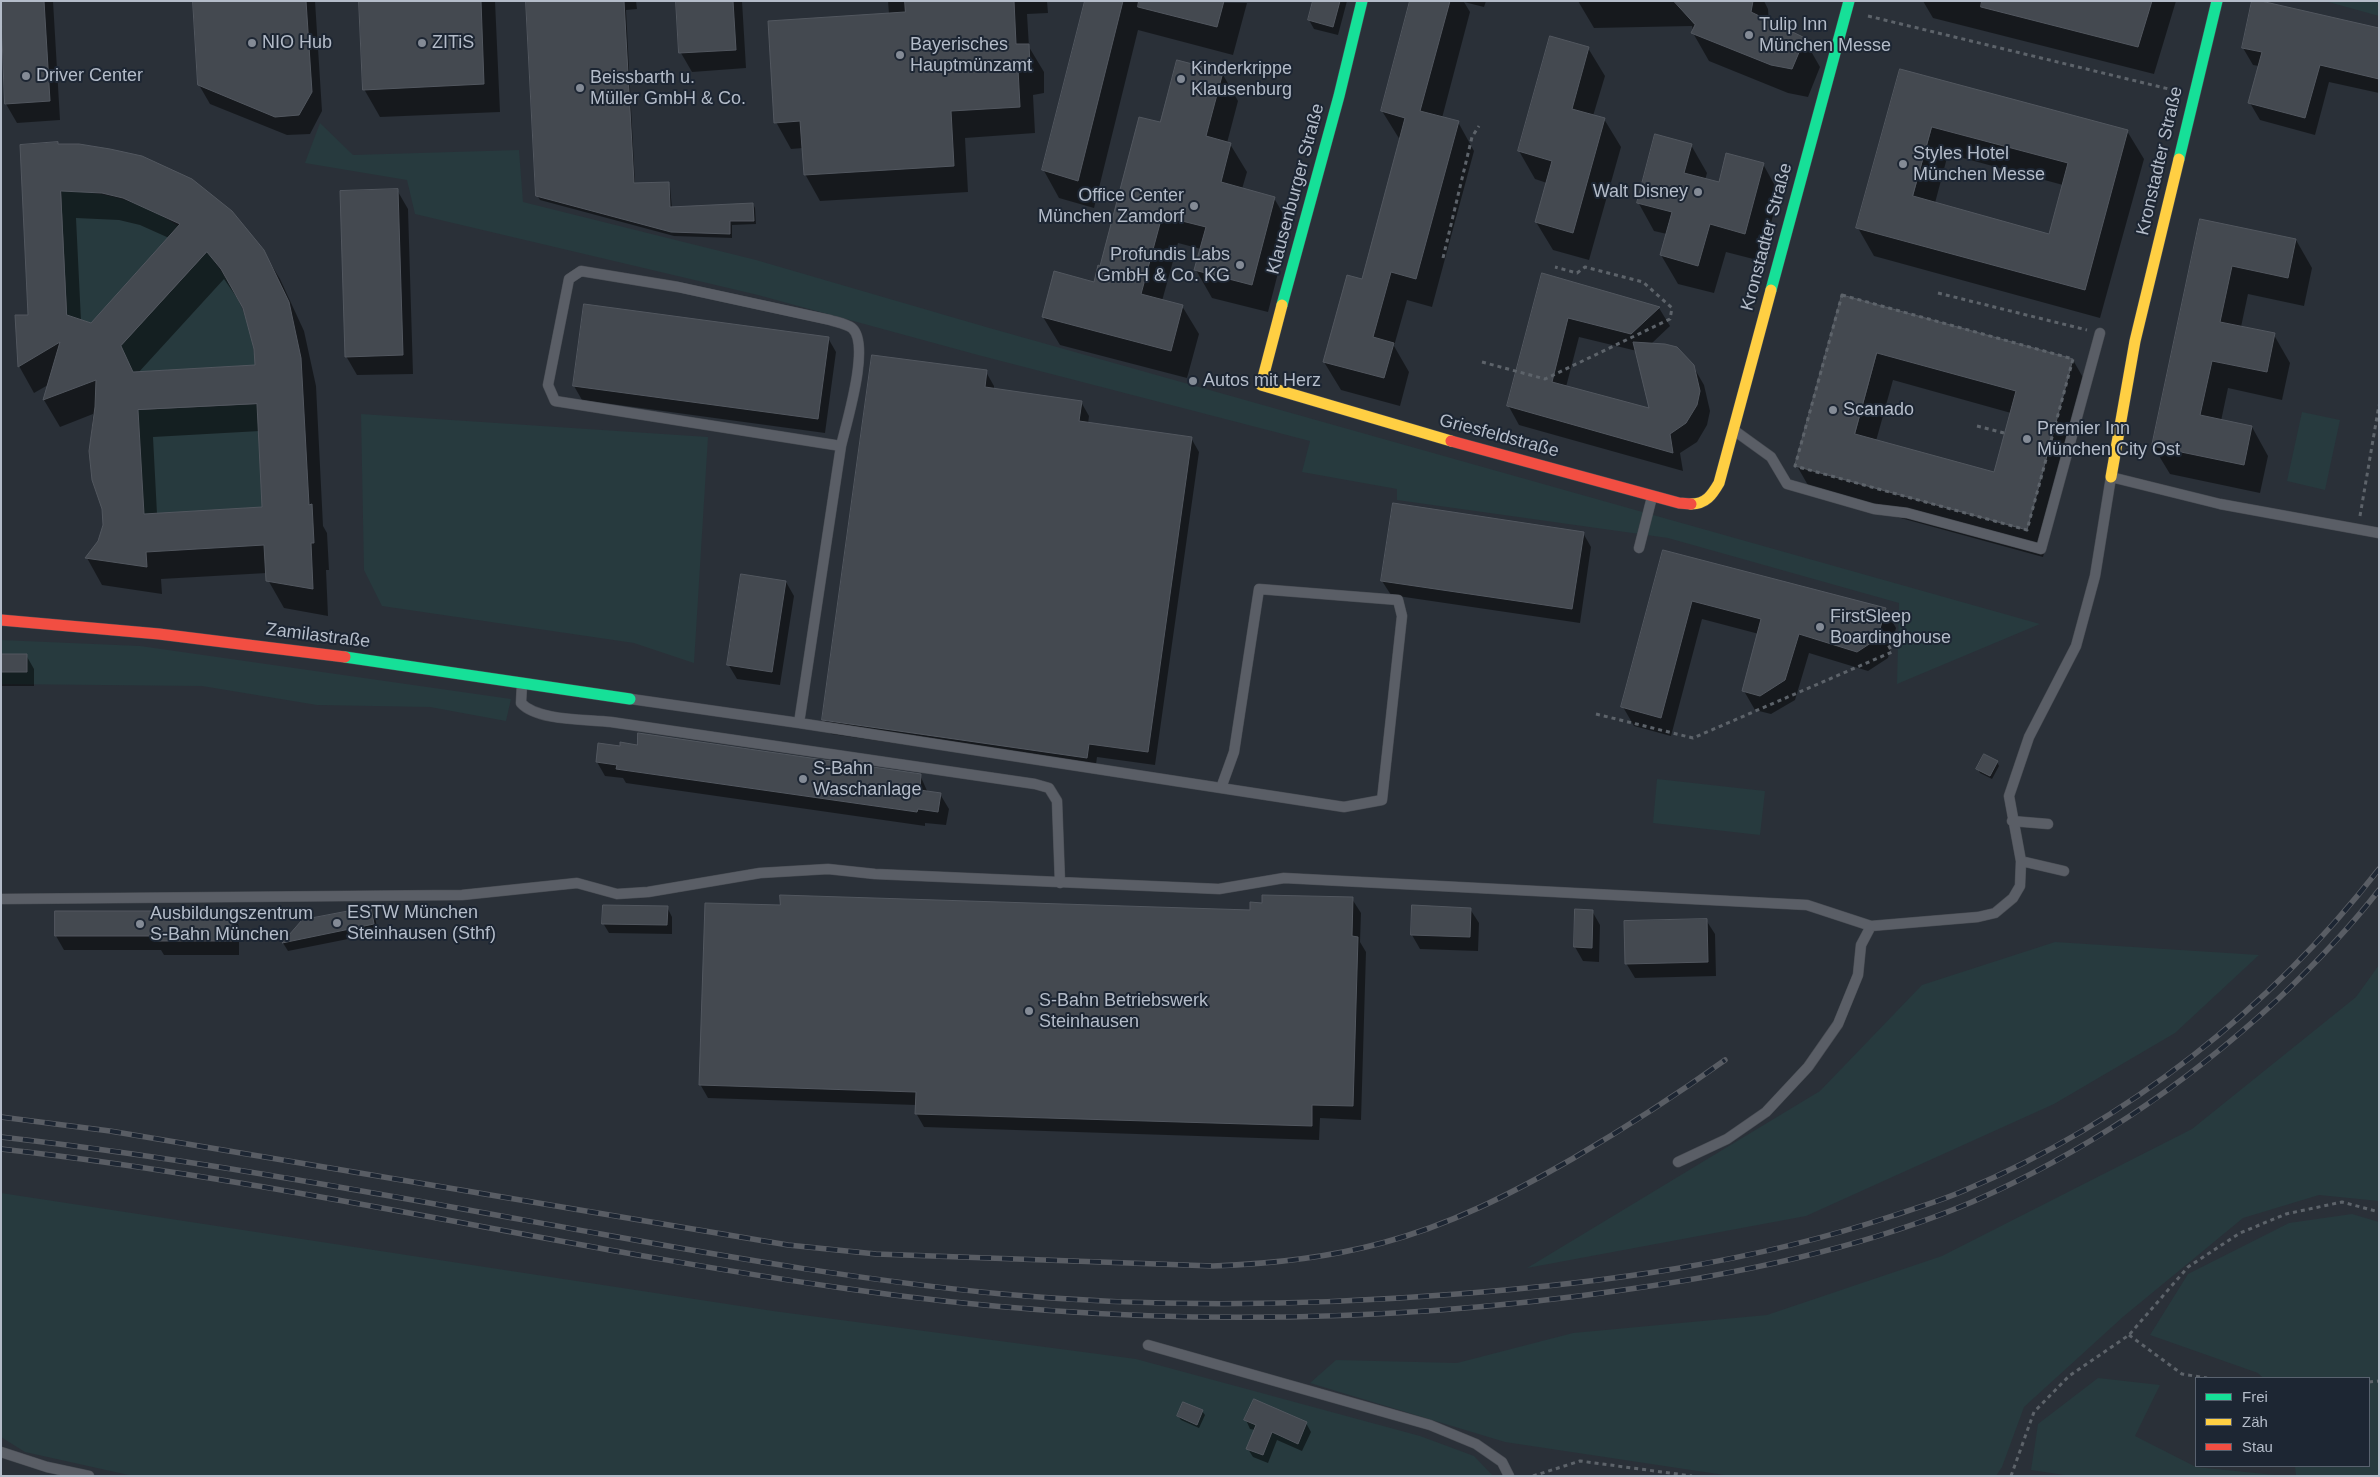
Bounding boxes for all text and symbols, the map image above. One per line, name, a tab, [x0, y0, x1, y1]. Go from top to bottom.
place label: Tulip Inn München Messe	[1759, 14, 1891, 56]
marker: Tulip Inn München Messe	[1743, 29, 1755, 41]
place label: NIO Hub	[262, 32, 332, 54]
place label: ZITiS	[432, 32, 474, 54]
place label: Bayerisches Hauptmünzamt	[910, 34, 1032, 76]
marker: NIO Hub	[246, 37, 258, 49]
marker: ZITiS	[416, 37, 428, 49]
marker: Bayerisches Hauptmünzamt	[894, 49, 906, 61]
place label: Kinderkrippe Klausenburg	[1191, 58, 1292, 100]
place label: Driver Center	[36, 65, 143, 87]
place label: Beissbarth u. Müller GmbH & Co.	[590, 67, 746, 110]
marker: Driver Center	[20, 70, 32, 82]
marker: Kinderkrippe Klausenburg	[1175, 73, 1187, 85]
marker: Beissbarth u. Müller GmbH & Co.	[574, 82, 586, 94]
street label: Kronstadter Straße	[2132, 84, 2188, 238]
street label: Klausenburger Straße	[1263, 101, 1329, 277]
place label: Styles Hotel München Messe	[1913, 143, 2045, 186]
marker: Styles Hotel München Messe	[1897, 158, 1909, 170]
street label: Kronstadter Straße	[1737, 161, 1797, 313]
place label: Walt Disney	[1593, 181, 1688, 203]
place label: Office Center München Zamdorf	[1038, 185, 1184, 228]
marker: Walt Disney	[1692, 186, 1704, 198]
marker: Office Center München Zamdorf	[1188, 200, 1200, 212]
place label: Profundis Labs GmbH & Co. KG	[1097, 244, 1230, 286]
marker: Profundis Labs GmbH & Co. KG	[1234, 259, 1246, 271]
place label: Autos mit Herz	[1203, 370, 1321, 392]
marker: Autos mit Herz	[1187, 375, 1199, 387]
place label: Scanado	[1843, 399, 1914, 421]
marker: Scanado	[1827, 404, 1839, 416]
street label: Griesfeldstraße	[1437, 410, 1561, 462]
place label: Premier Inn München City Ost	[2037, 418, 2180, 460]
marker: Premier Inn München City Ost	[2021, 433, 2033, 445]
place label: FirstSleep Boardinghouse	[1830, 606, 1951, 649]
street label: Zamilastraße	[265, 619, 371, 653]
marker: FirstSleep Boardinghouse	[1814, 621, 1826, 633]
place label: S-Bahn Waschanlage	[813, 758, 921, 801]
marker: S-Bahn Waschanlage	[797, 773, 809, 785]
place label: ESTW München Steinhausen (Sthf)	[347, 902, 496, 944]
place label: Ausbildungszentrum S-Bahn München	[150, 903, 313, 946]
marker: ESTW München Steinhausen (Sthf)	[331, 917, 343, 929]
marker: Ausbildungszentrum S-Bahn München	[134, 918, 146, 930]
place label: S-Bahn Betriebswerk Steinhausen	[1039, 990, 1208, 1032]
marker: S-Bahn Betriebswerk Steinhausen	[1023, 1005, 1035, 1017]
legend	[2195, 1377, 2370, 1467]
text: Frei	[2242, 1388, 2268, 1405]
text: Zäh	[2242, 1413, 2268, 1430]
text: Stau	[2242, 1438, 2273, 1455]

